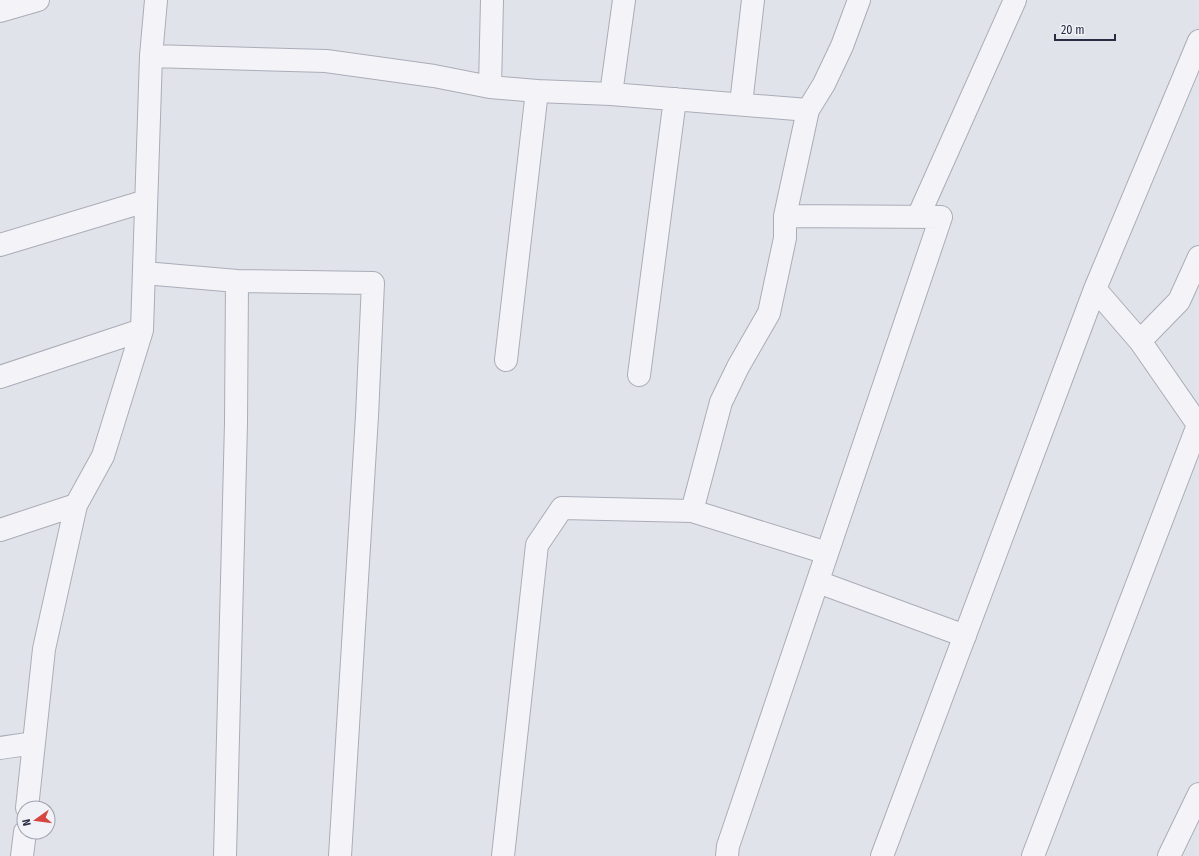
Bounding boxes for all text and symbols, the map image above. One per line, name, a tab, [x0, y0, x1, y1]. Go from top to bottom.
scale bar	[1055, 16, 1115, 42]
text: 20 m	[1061, 23, 1085, 37]
north arrow	[16, 800, 56, 840]
text: N	[20, 818, 34, 827]

